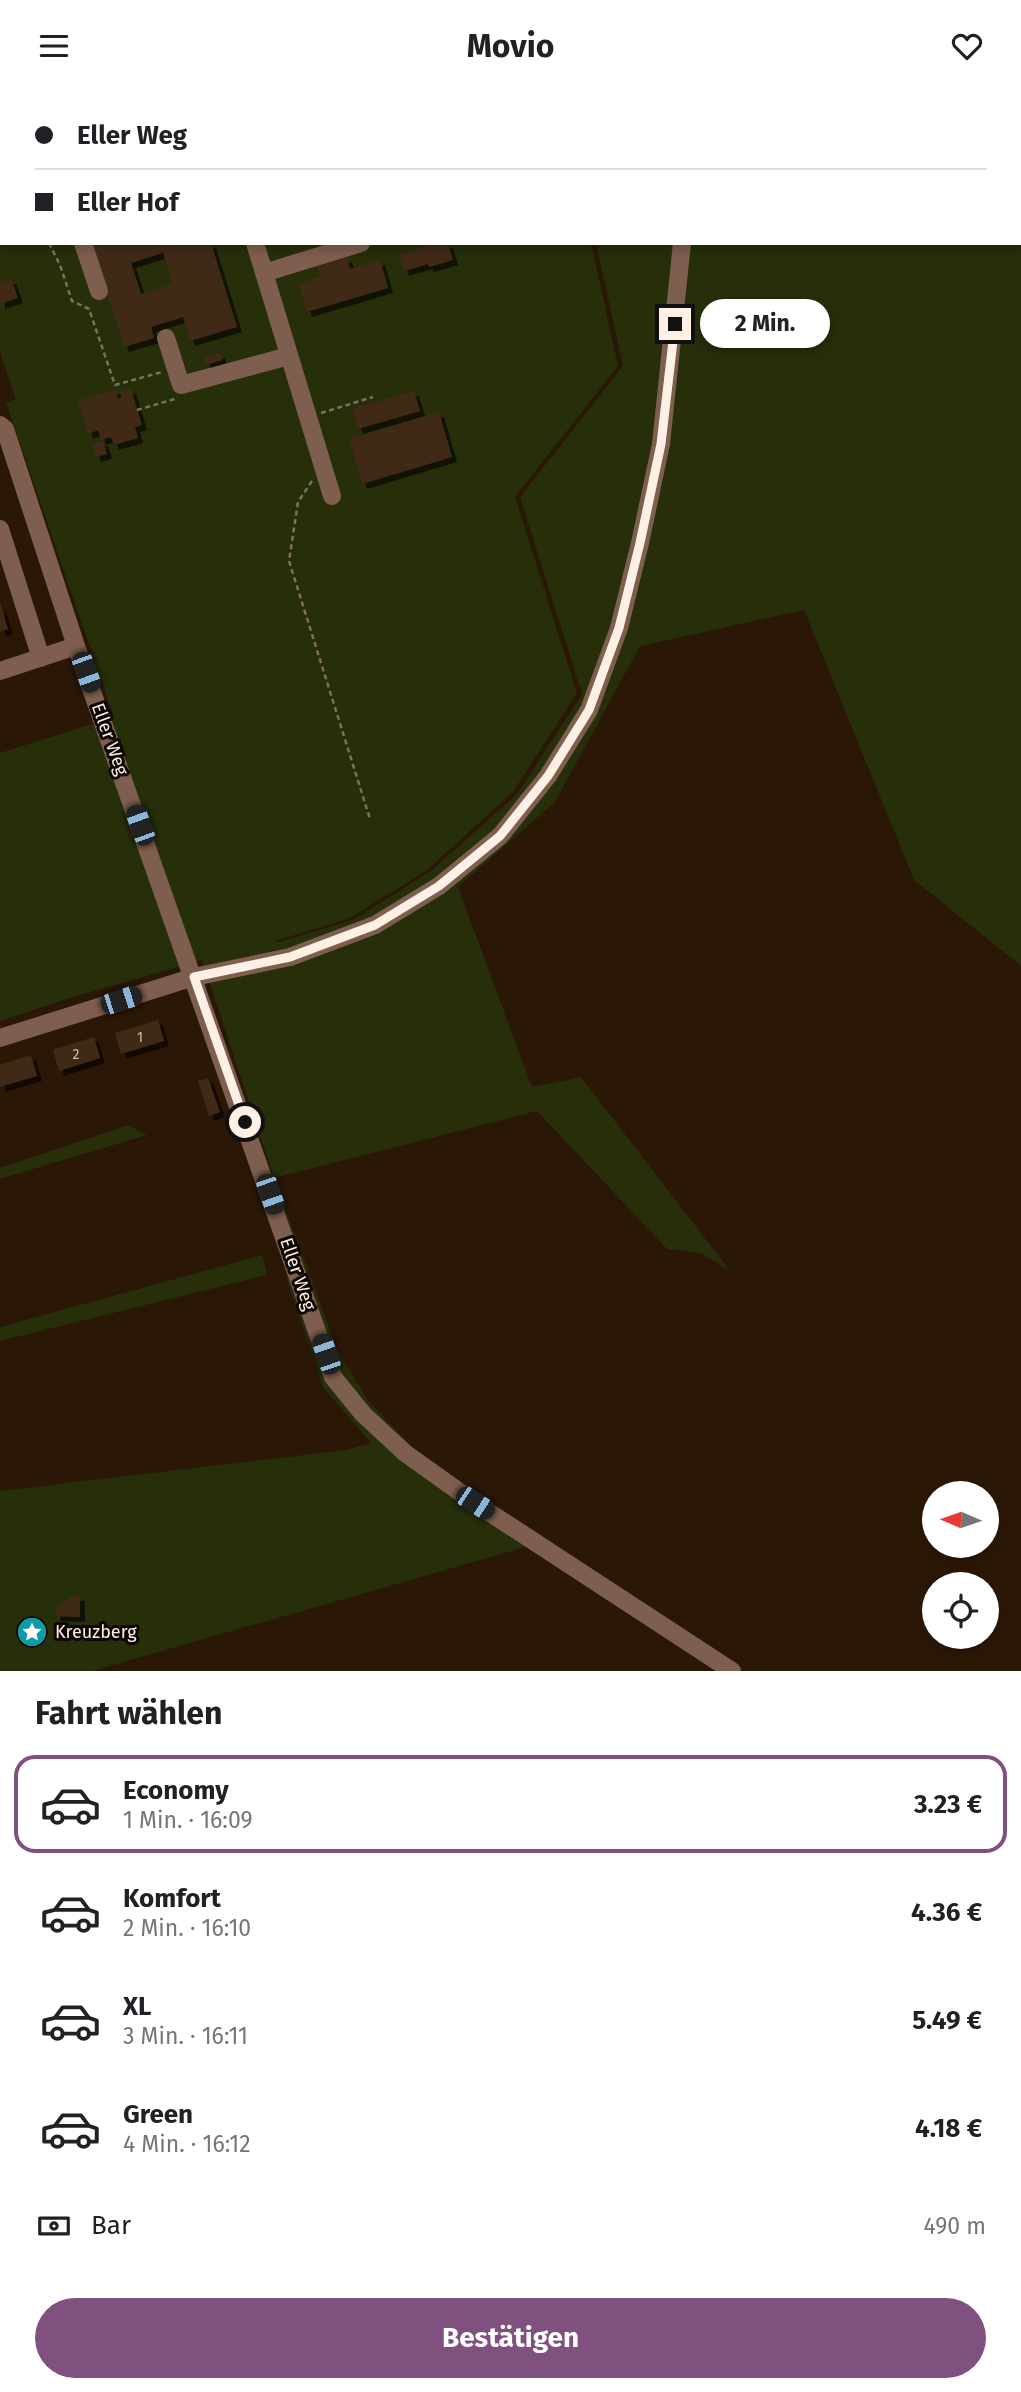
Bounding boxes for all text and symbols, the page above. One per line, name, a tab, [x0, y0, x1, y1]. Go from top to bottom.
icon: menu	[35, 27, 73, 65]
text: Movio	[467, 27, 554, 65]
icon: heart	[948, 27, 986, 65]
text: Eller Weg	[77, 120, 187, 151]
text: Eller Hof	[77, 187, 178, 218]
callout: 2 Min.	[700, 299, 829, 349]
route end	[659, 308, 691, 340]
text: 2 Min.	[735, 309, 795, 337]
car	[69, 649, 104, 695]
street label: Eller Weg	[87, 700, 133, 779]
car	[123, 802, 158, 848]
car	[98, 984, 145, 1016]
house number: 1	[137, 1029, 143, 1046]
house number: 2	[73, 1046, 80, 1063]
route start	[229, 1106, 261, 1138]
car	[254, 1171, 287, 1217]
street label: Eller Weg	[275, 1235, 321, 1314]
car	[310, 1331, 343, 1377]
north arrow	[922, 1481, 999, 1557]
map controls	[922, 1481, 999, 1649]
car	[452, 1483, 499, 1523]
button: locate	[922, 1572, 999, 1649]
place icon: Kreuzberg	[15, 1615, 49, 1649]
place label: Kreuzberg	[55, 1621, 137, 1643]
text: Fahrt wählen	[35, 1694, 222, 1732]
icon: car	[39, 1773, 102, 1836]
text: Economy	[123, 1775, 229, 1806]
text: 3.23 €	[914, 1789, 982, 1820]
text: 1 Min. · 16:09	[123, 1806, 253, 1834]
icon: car	[39, 1881, 102, 1944]
text: Komfort	[123, 1883, 221, 1914]
text: 4.36 €	[911, 1897, 982, 1928]
text: 2 Min. · 16:10	[123, 1914, 251, 1942]
icon: car	[39, 1989, 102, 2052]
text: XL	[123, 1991, 151, 2022]
text: 5.49 €	[912, 2005, 982, 2036]
text: 3 Min. · 16:11	[123, 2022, 248, 2050]
icon: car	[39, 2097, 102, 2160]
text: Green	[123, 2099, 193, 2130]
text: 4.18 €	[915, 2113, 982, 2144]
text: 4 Min. · 16:12	[123, 2130, 251, 2158]
icon: cash	[35, 2207, 73, 2245]
text: Bar	[91, 2210, 131, 2241]
text: 490 m	[924, 2212, 986, 2240]
button: Bestätigen	[35, 2298, 986, 2378]

